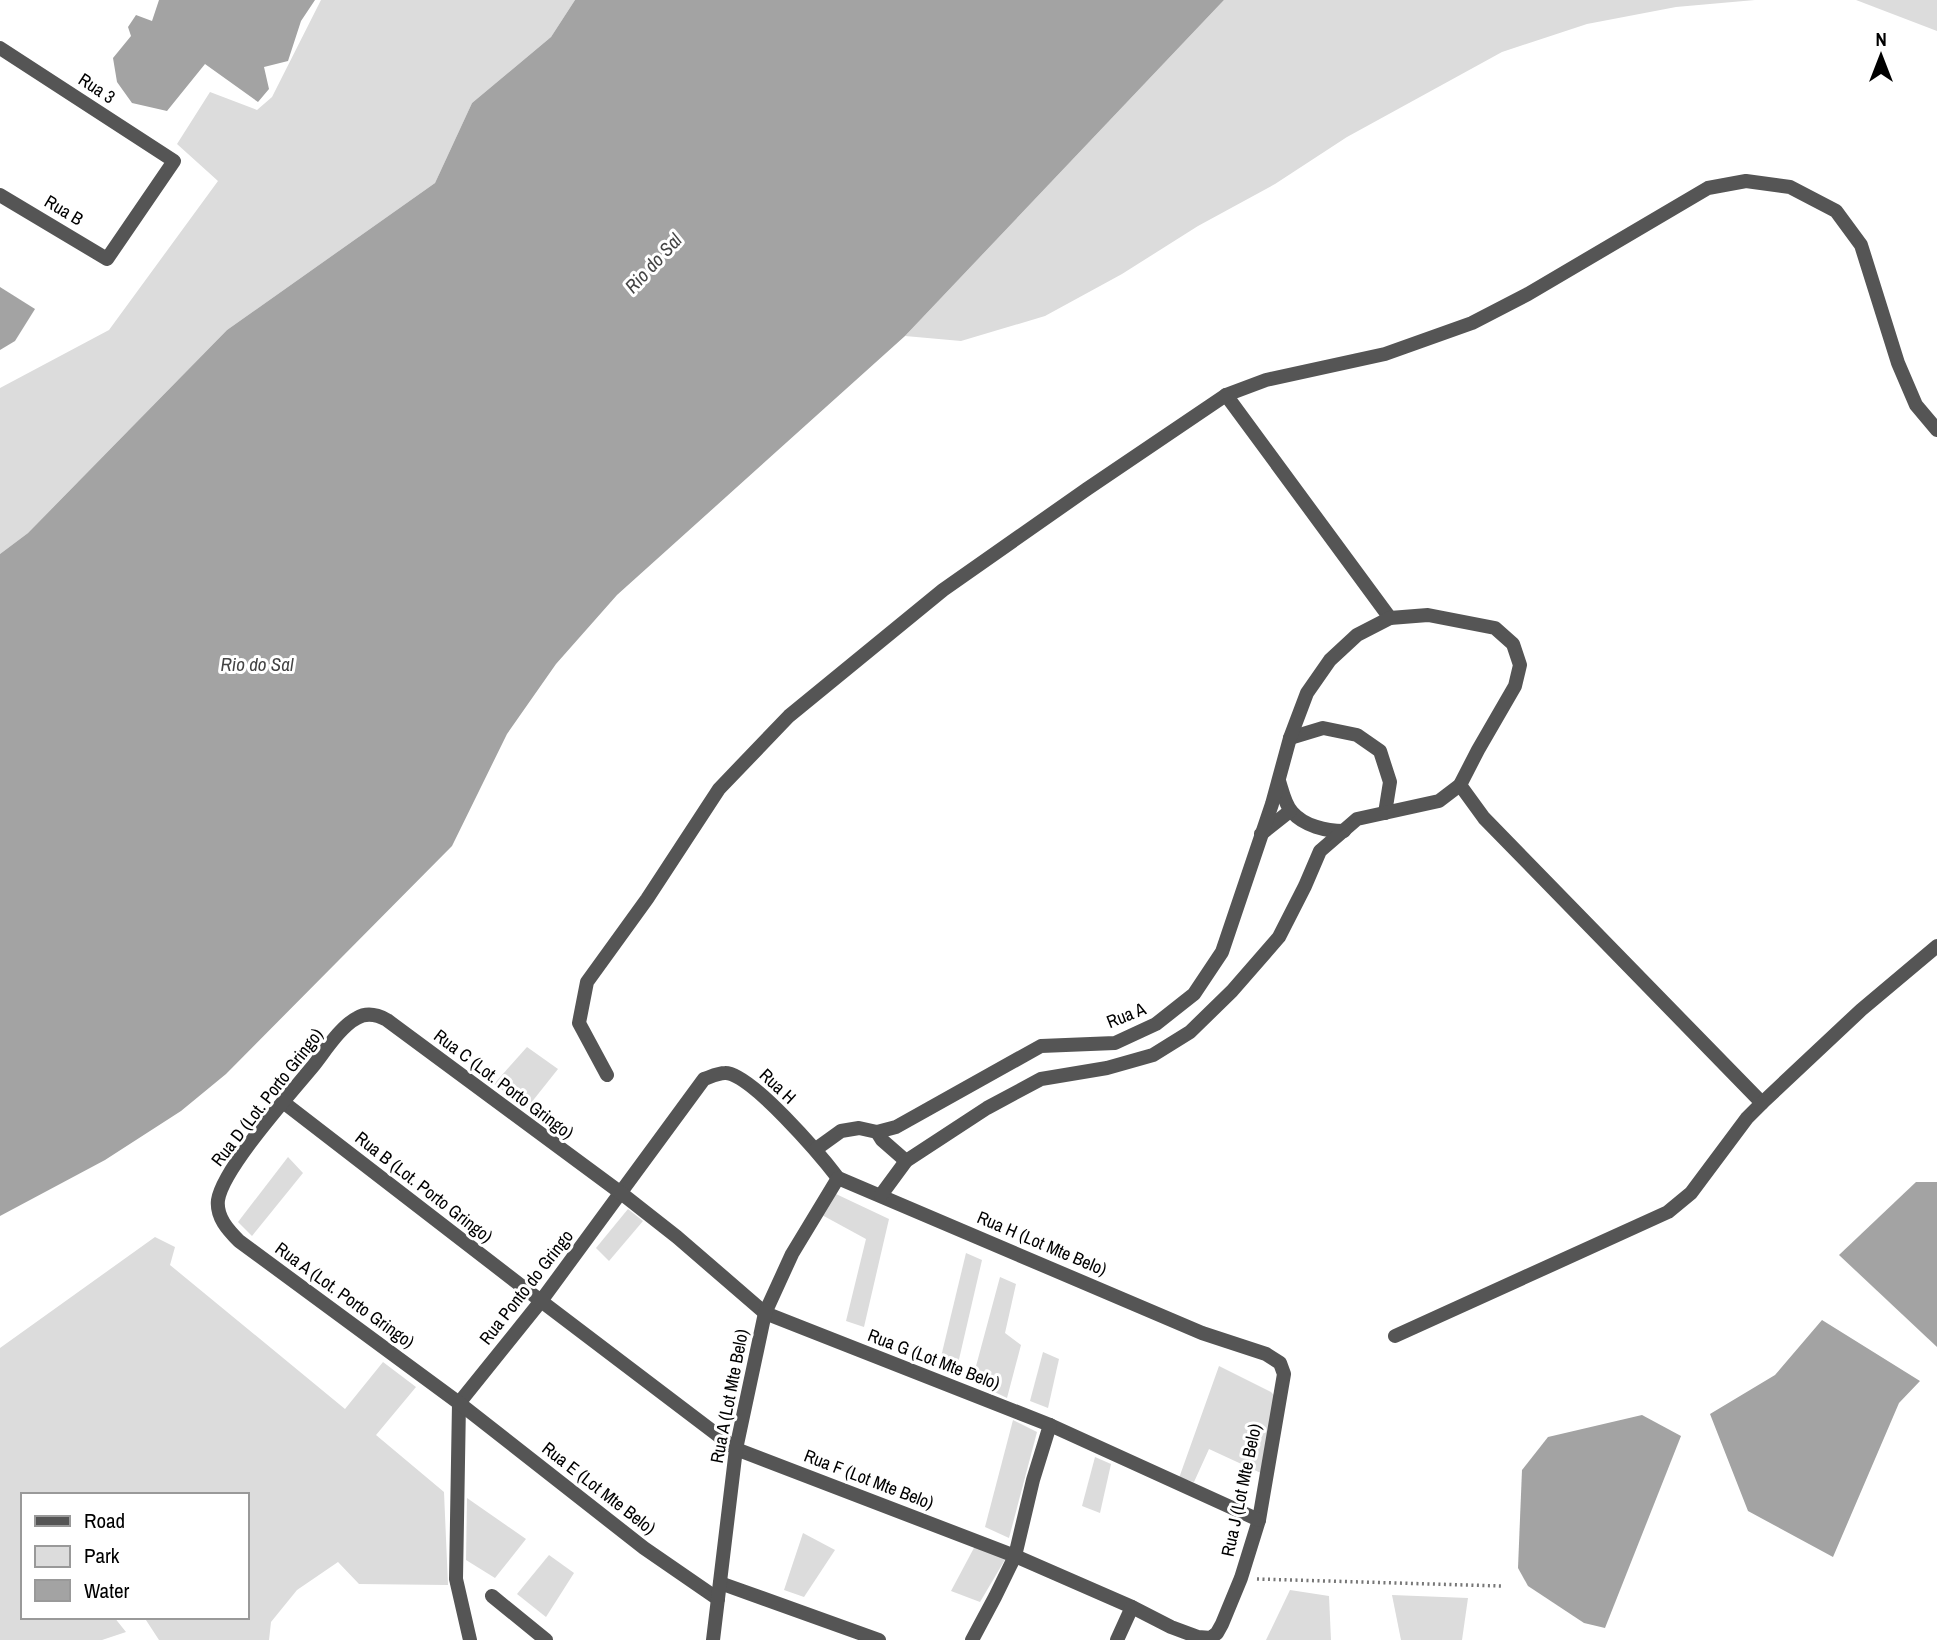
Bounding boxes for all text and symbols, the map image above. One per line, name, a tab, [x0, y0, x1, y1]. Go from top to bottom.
north arrow	[1846, 21, 1916, 91]
text: N	[1875, 26, 1887, 52]
street label: Rua 3	[74, 67, 120, 109]
street label: Rua B	[40, 189, 88, 231]
water label: Rio do Sal	[619, 227, 688, 298]
water label: Rio do Sal	[221, 651, 294, 677]
street label: Rua A	[1103, 996, 1149, 1034]
street label: Rua D (Lot. Porto Gringo)	[205, 1023, 329, 1171]
street label: Rua C (Lot. Porto Gringo)	[429, 1023, 579, 1145]
street label: Rua H	[754, 1063, 802, 1109]
street label: Rua B (Lot. Porto Gringo)	[350, 1125, 498, 1249]
street label: Rua H (Lot Mte Belo)	[973, 1204, 1111, 1282]
street label: Rua Ponto do Gringo	[473, 1224, 579, 1350]
street label: Rua A (Lot. Porto Gringo)	[270, 1236, 420, 1354]
street label: Rua G (Lot Mte Belo)	[864, 1322, 1004, 1396]
street label: Rua A (Lot Mte Belo)	[704, 1327, 754, 1465]
street label: Rua J (Lot Mte Belo)	[1215, 1421, 1267, 1559]
street label: Rua E (Lot Mte Belo)	[537, 1436, 661, 1540]
street label: Rua F (Lot Mte Belo)	[801, 1443, 938, 1515]
legend	[21, 1493, 248, 1619]
text: Road	[84, 1506, 125, 1535]
text: Park	[84, 1541, 120, 1570]
text: Water	[84, 1576, 130, 1605]

